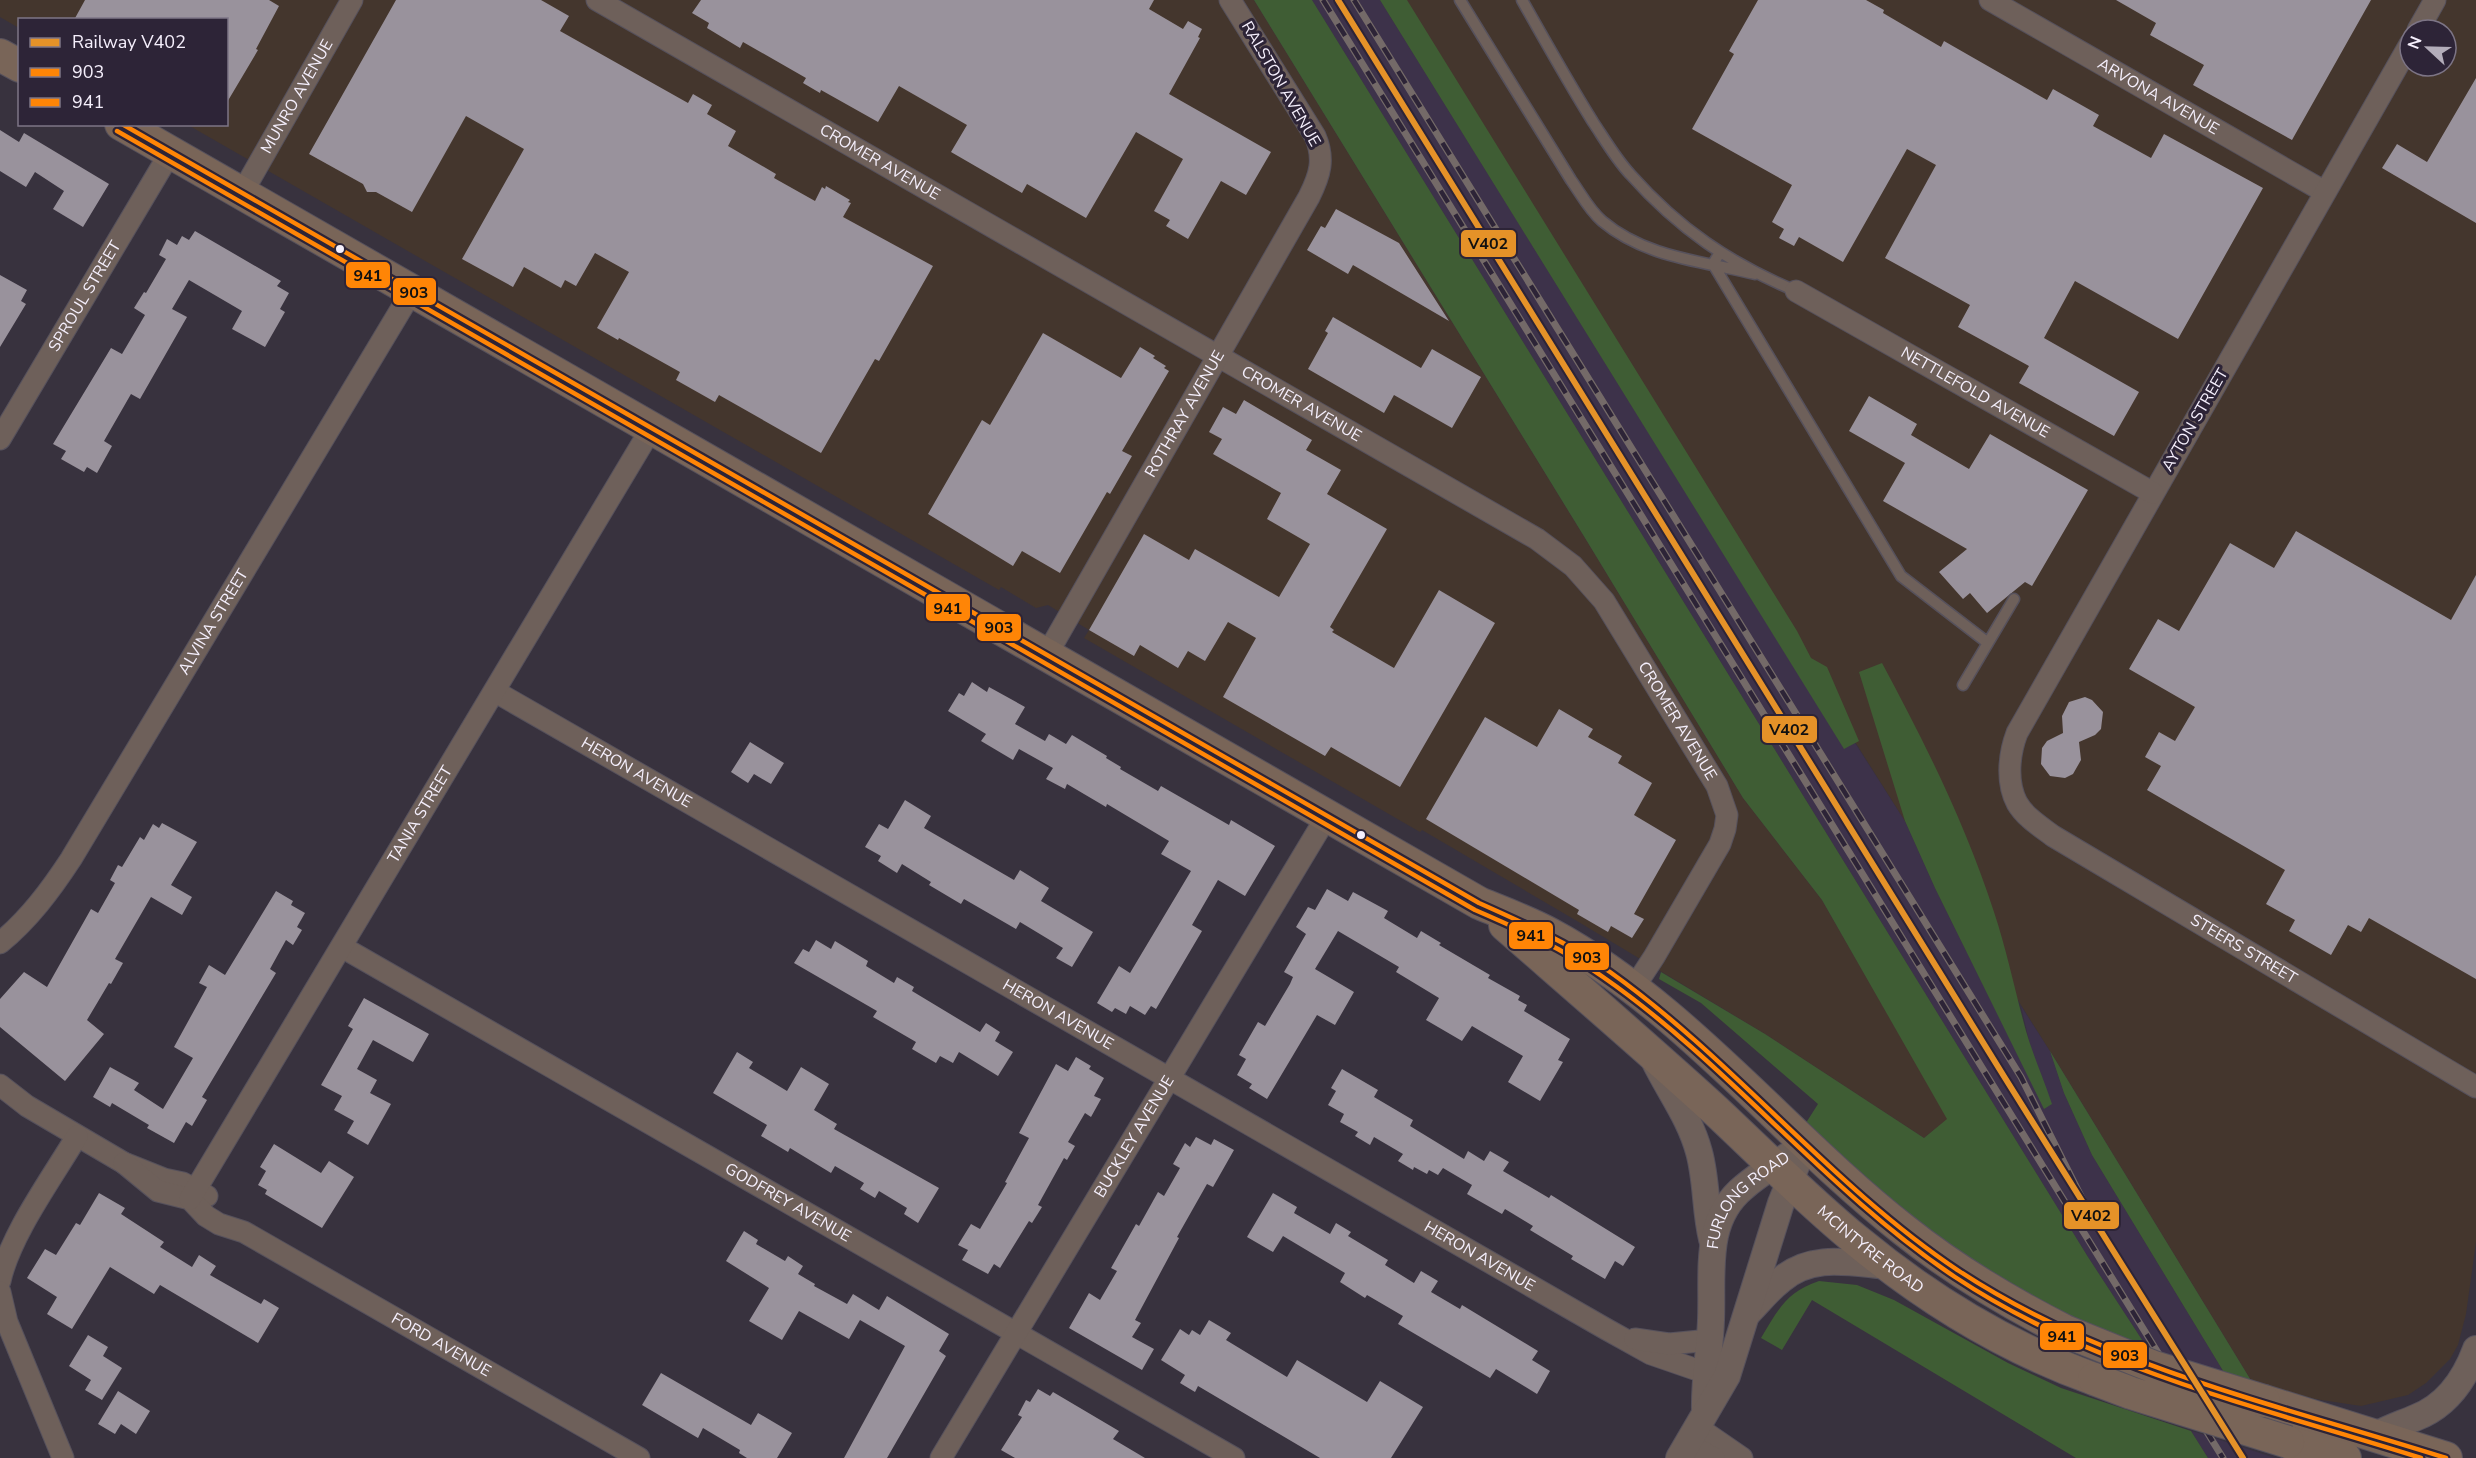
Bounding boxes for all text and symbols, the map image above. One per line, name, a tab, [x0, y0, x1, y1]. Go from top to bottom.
street label: RALSTON AVENUE	[1236, 17, 1326, 151]
legend	[18, 18, 228, 126]
north arrow	[2398, 18, 2458, 78]
text: Railway V402	[72, 30, 186, 54]
text: N	[2403, 33, 2427, 52]
street label: MUNRO AVENUE	[256, 35, 338, 158]
street label: ARVONA AVENUE	[2093, 53, 2223, 140]
text: 903	[72, 60, 104, 84]
text: 941	[72, 90, 104, 114]
street label: CROMER AVENUE	[816, 119, 944, 205]
line badge: V402	[1460, 229, 1517, 258]
text: V402	[1467, 233, 1508, 255]
street label: SPROUL STREET	[43, 236, 127, 356]
unlabelled marker	[334, 243, 346, 255]
line badge: 941	[345, 261, 391, 289]
text: 941	[354, 265, 382, 287]
line badge: 903	[392, 277, 437, 306]
text: 903	[400, 282, 428, 304]
street label: NETTLEFOLD AVENUE	[1897, 342, 2054, 443]
street label: ROTHRAY AVENUE	[1140, 346, 1230, 481]
street label: CROMER AVENUE	[1237, 361, 1366, 447]
street label: AYTON STREET	[2157, 364, 2234, 476]
street label: ALVINA STREET	[173, 565, 254, 679]
line badge: 941	[925, 593, 971, 622]
text: 941	[934, 598, 962, 620]
line badge: 903	[976, 613, 1022, 642]
text: 903	[985, 617, 1013, 639]
street label: CROMER AVENUE	[1633, 657, 1722, 785]
line badge: V402	[1761, 715, 1818, 744]
text: V402	[1768, 719, 1809, 741]
street label: HERON AVENUE	[577, 732, 696, 813]
street label: TANIA STREET	[382, 762, 458, 867]
unlabelled marker	[1355, 829, 1367, 841]
street label: STEERS STREET	[2186, 909, 2301, 990]
line badge: 941	[1508, 921, 1554, 950]
text: 941	[1517, 925, 1545, 947]
line badge: 903	[1564, 942, 1610, 971]
text: 903	[1573, 947, 1601, 969]
street label: HERON AVENUE	[999, 974, 1117, 1055]
street label: BUCKLEY AVENUE	[1089, 1071, 1179, 1202]
street label: FURLONG ROAD	[1702, 1146, 1794, 1251]
street label: GODFREY AVENUE	[721, 1158, 855, 1247]
street label: MCINTYRE ROAD	[1812, 1201, 1928, 1299]
line badge: V402	[2063, 1201, 2120, 1230]
text: V402	[2070, 1205, 2111, 1227]
street label: HERON AVENUE	[1420, 1216, 1539, 1297]
street label: FORD AVENUE	[387, 1308, 495, 1382]
line badge: 941	[2039, 1322, 2085, 1351]
text: 941	[2048, 1326, 2076, 1348]
line badge: 903	[2102, 1341, 2148, 1369]
text: 903	[2111, 1345, 2139, 1367]

